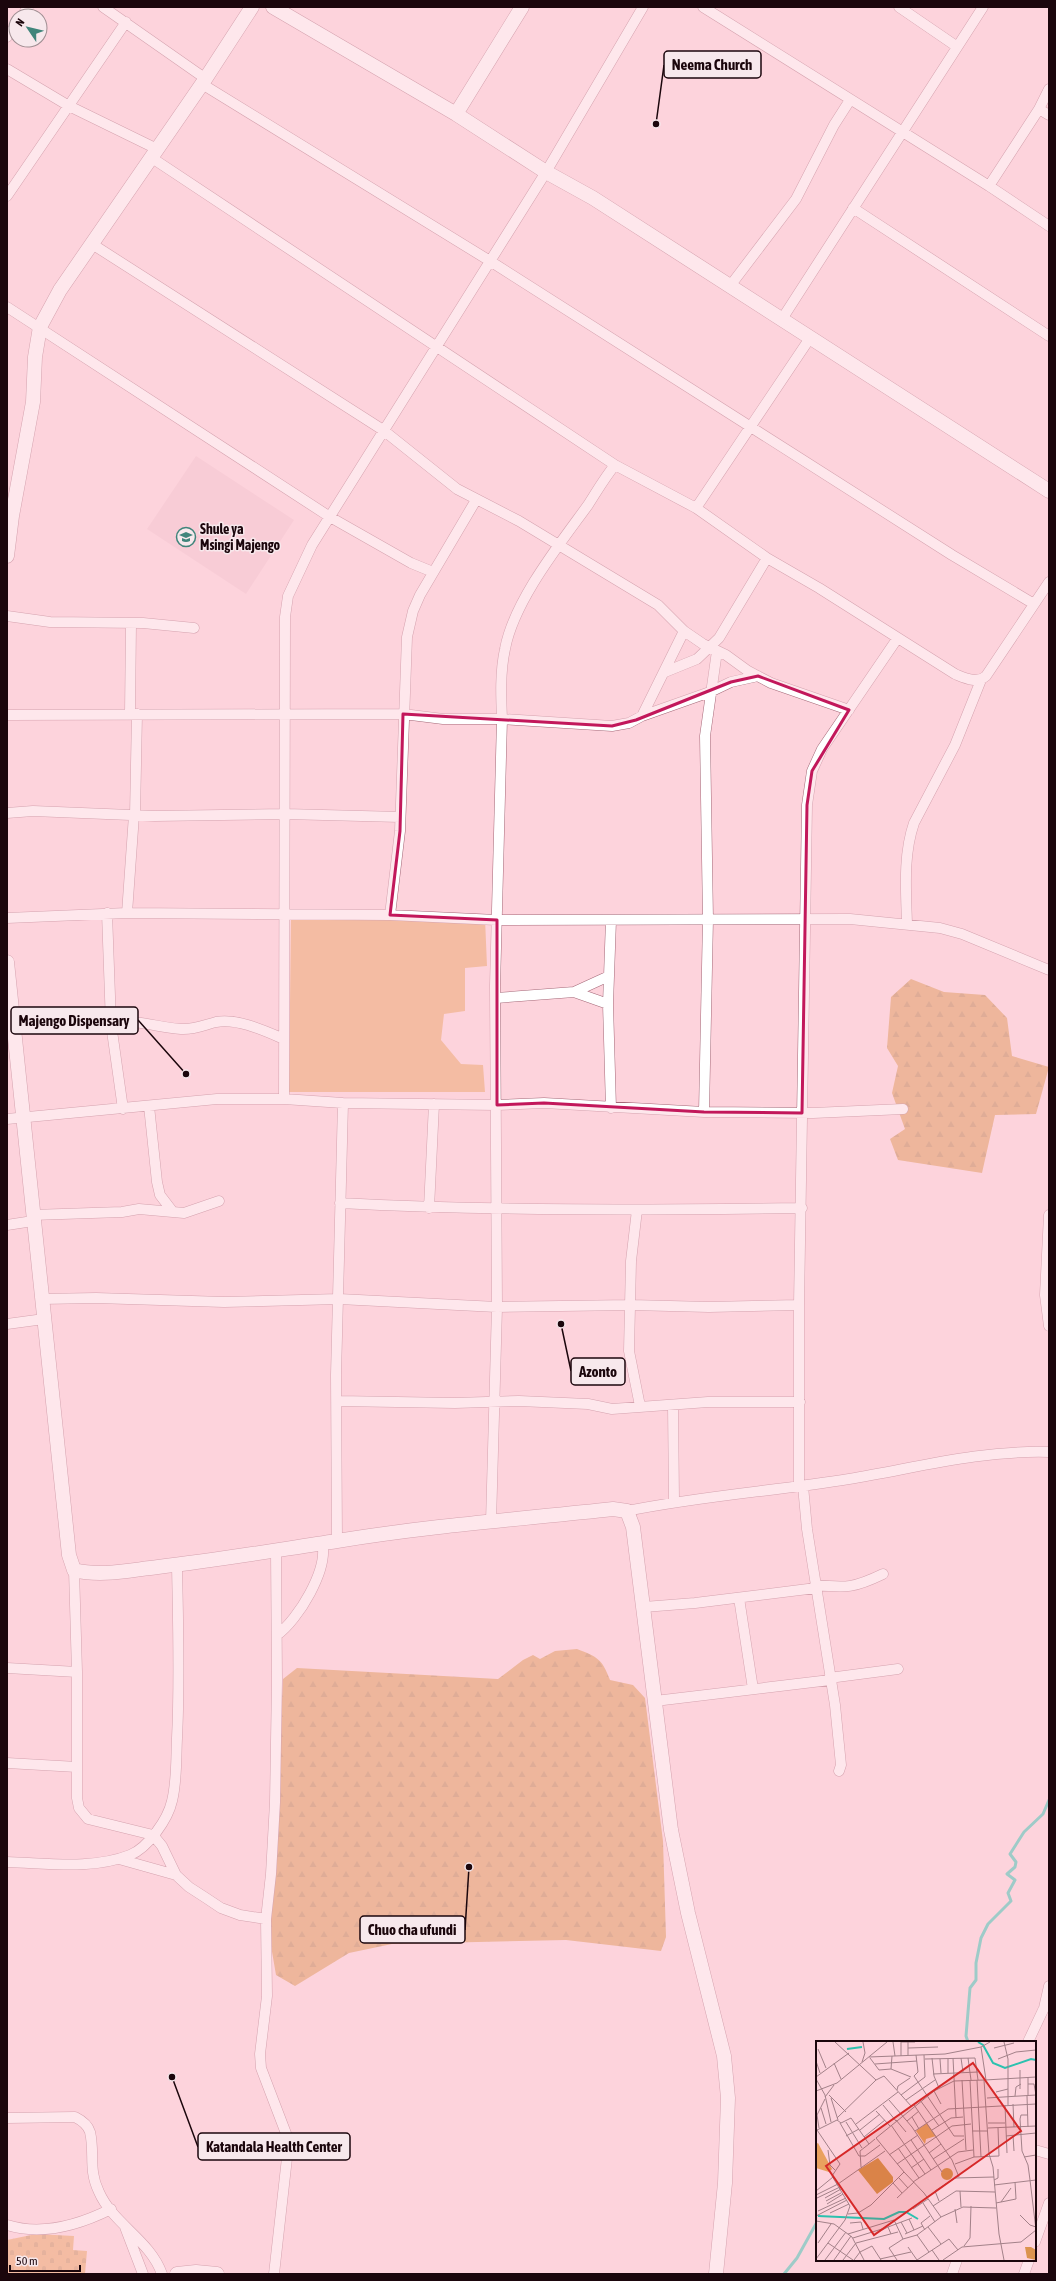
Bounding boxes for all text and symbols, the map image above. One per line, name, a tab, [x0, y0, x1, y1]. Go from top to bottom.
north arrow	[8, 8, 48, 48]
text: N	[13, 16, 27, 28]
callout: Neema Church	[664, 51, 761, 78]
text: Neema Church	[672, 56, 752, 73]
place label: Shule ya Msingi Majengo	[200, 521, 280, 553]
school or university icon: Shule ya Msingi Majengo	[175, 526, 197, 548]
callout: Majengo Dispensary	[11, 1007, 138, 1034]
text: Majengo Dispensary	[18, 1012, 130, 1029]
callout: Azonto	[571, 1358, 625, 1385]
text: Azonto	[578, 1363, 617, 1380]
callout: Chuo cha ufundi	[360, 1916, 465, 1943]
text: Chuo cha ufundi	[368, 1921, 456, 1938]
inset map	[816, 2041, 1036, 2261]
callout: Katandala Health Center	[198, 2133, 350, 2160]
text: Katandala Health Center	[206, 2138, 343, 2155]
scale bar	[10, 2247, 80, 2273]
text: 50 m	[16, 2254, 38, 2268]

